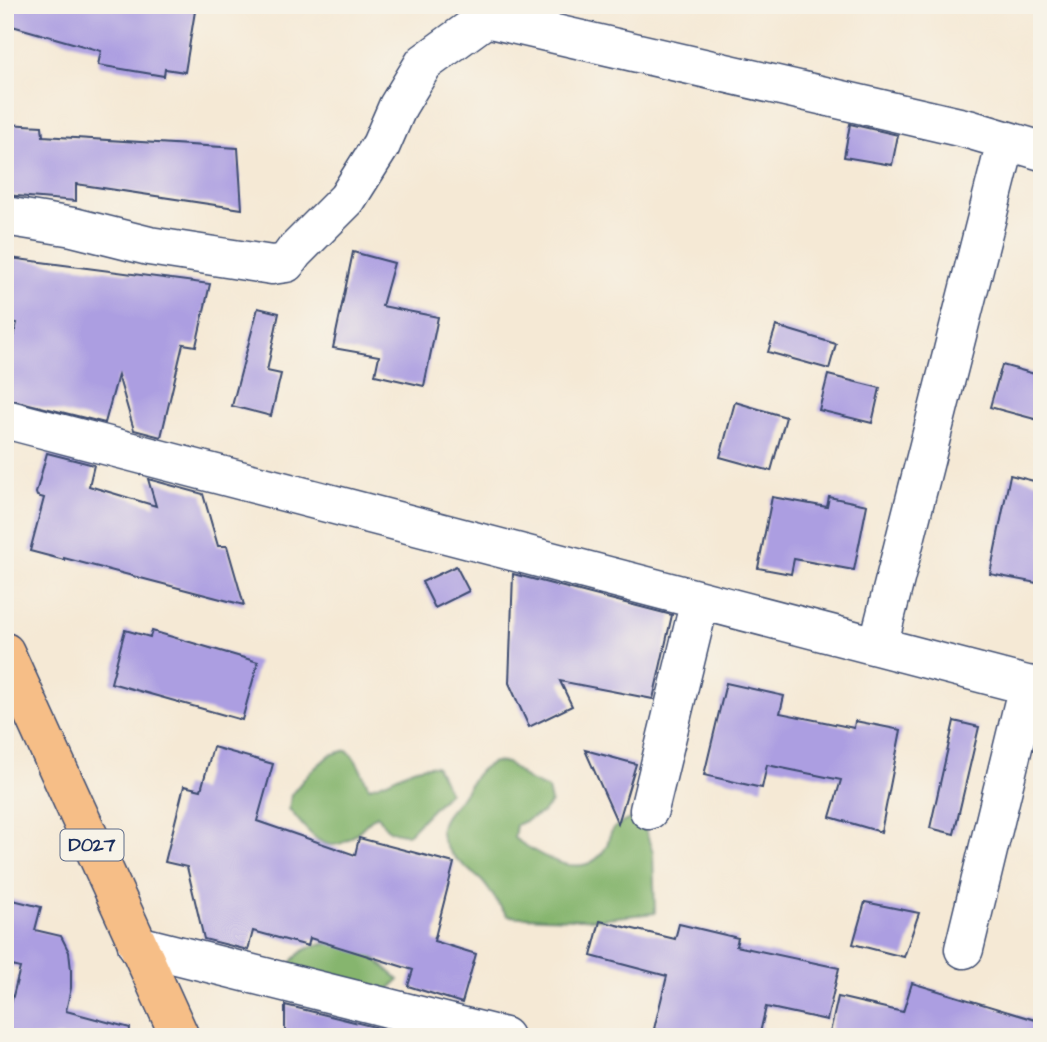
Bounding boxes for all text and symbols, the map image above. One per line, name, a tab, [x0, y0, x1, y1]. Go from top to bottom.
road number: D027	[60, 830, 124, 860]

